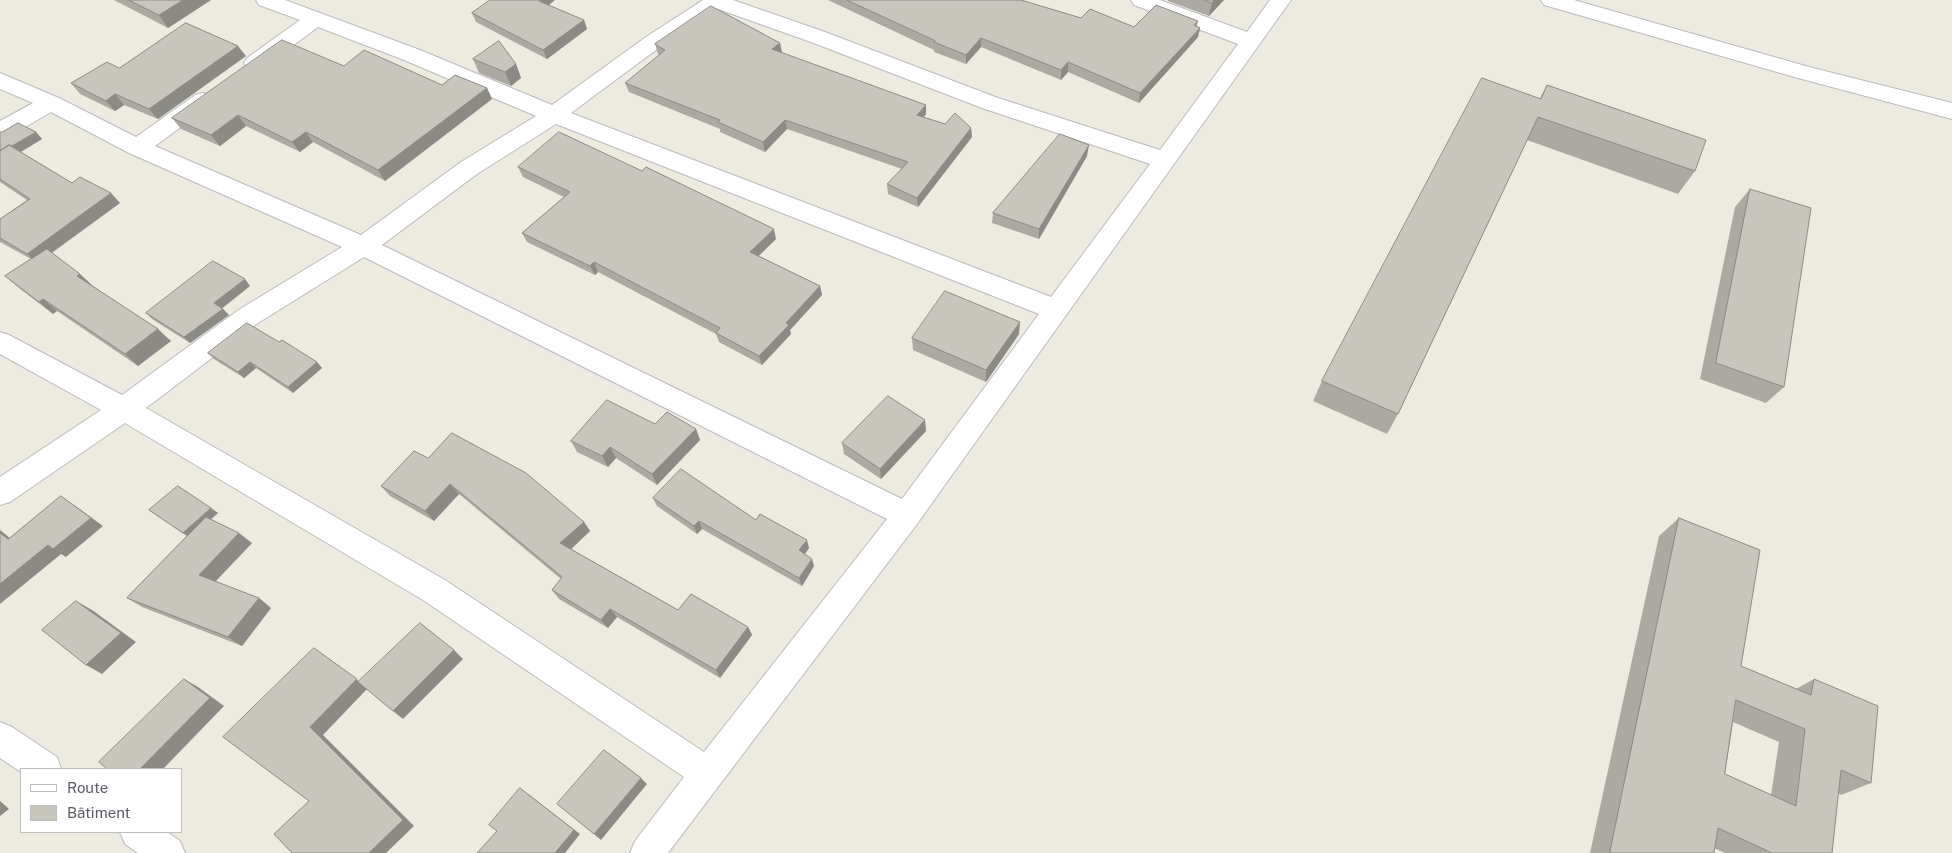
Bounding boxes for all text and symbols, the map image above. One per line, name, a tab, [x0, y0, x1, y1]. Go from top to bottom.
legend	[20, 768, 182, 833]
text: Route	[67, 779, 108, 796]
text: Bâtiment	[67, 804, 130, 821]

